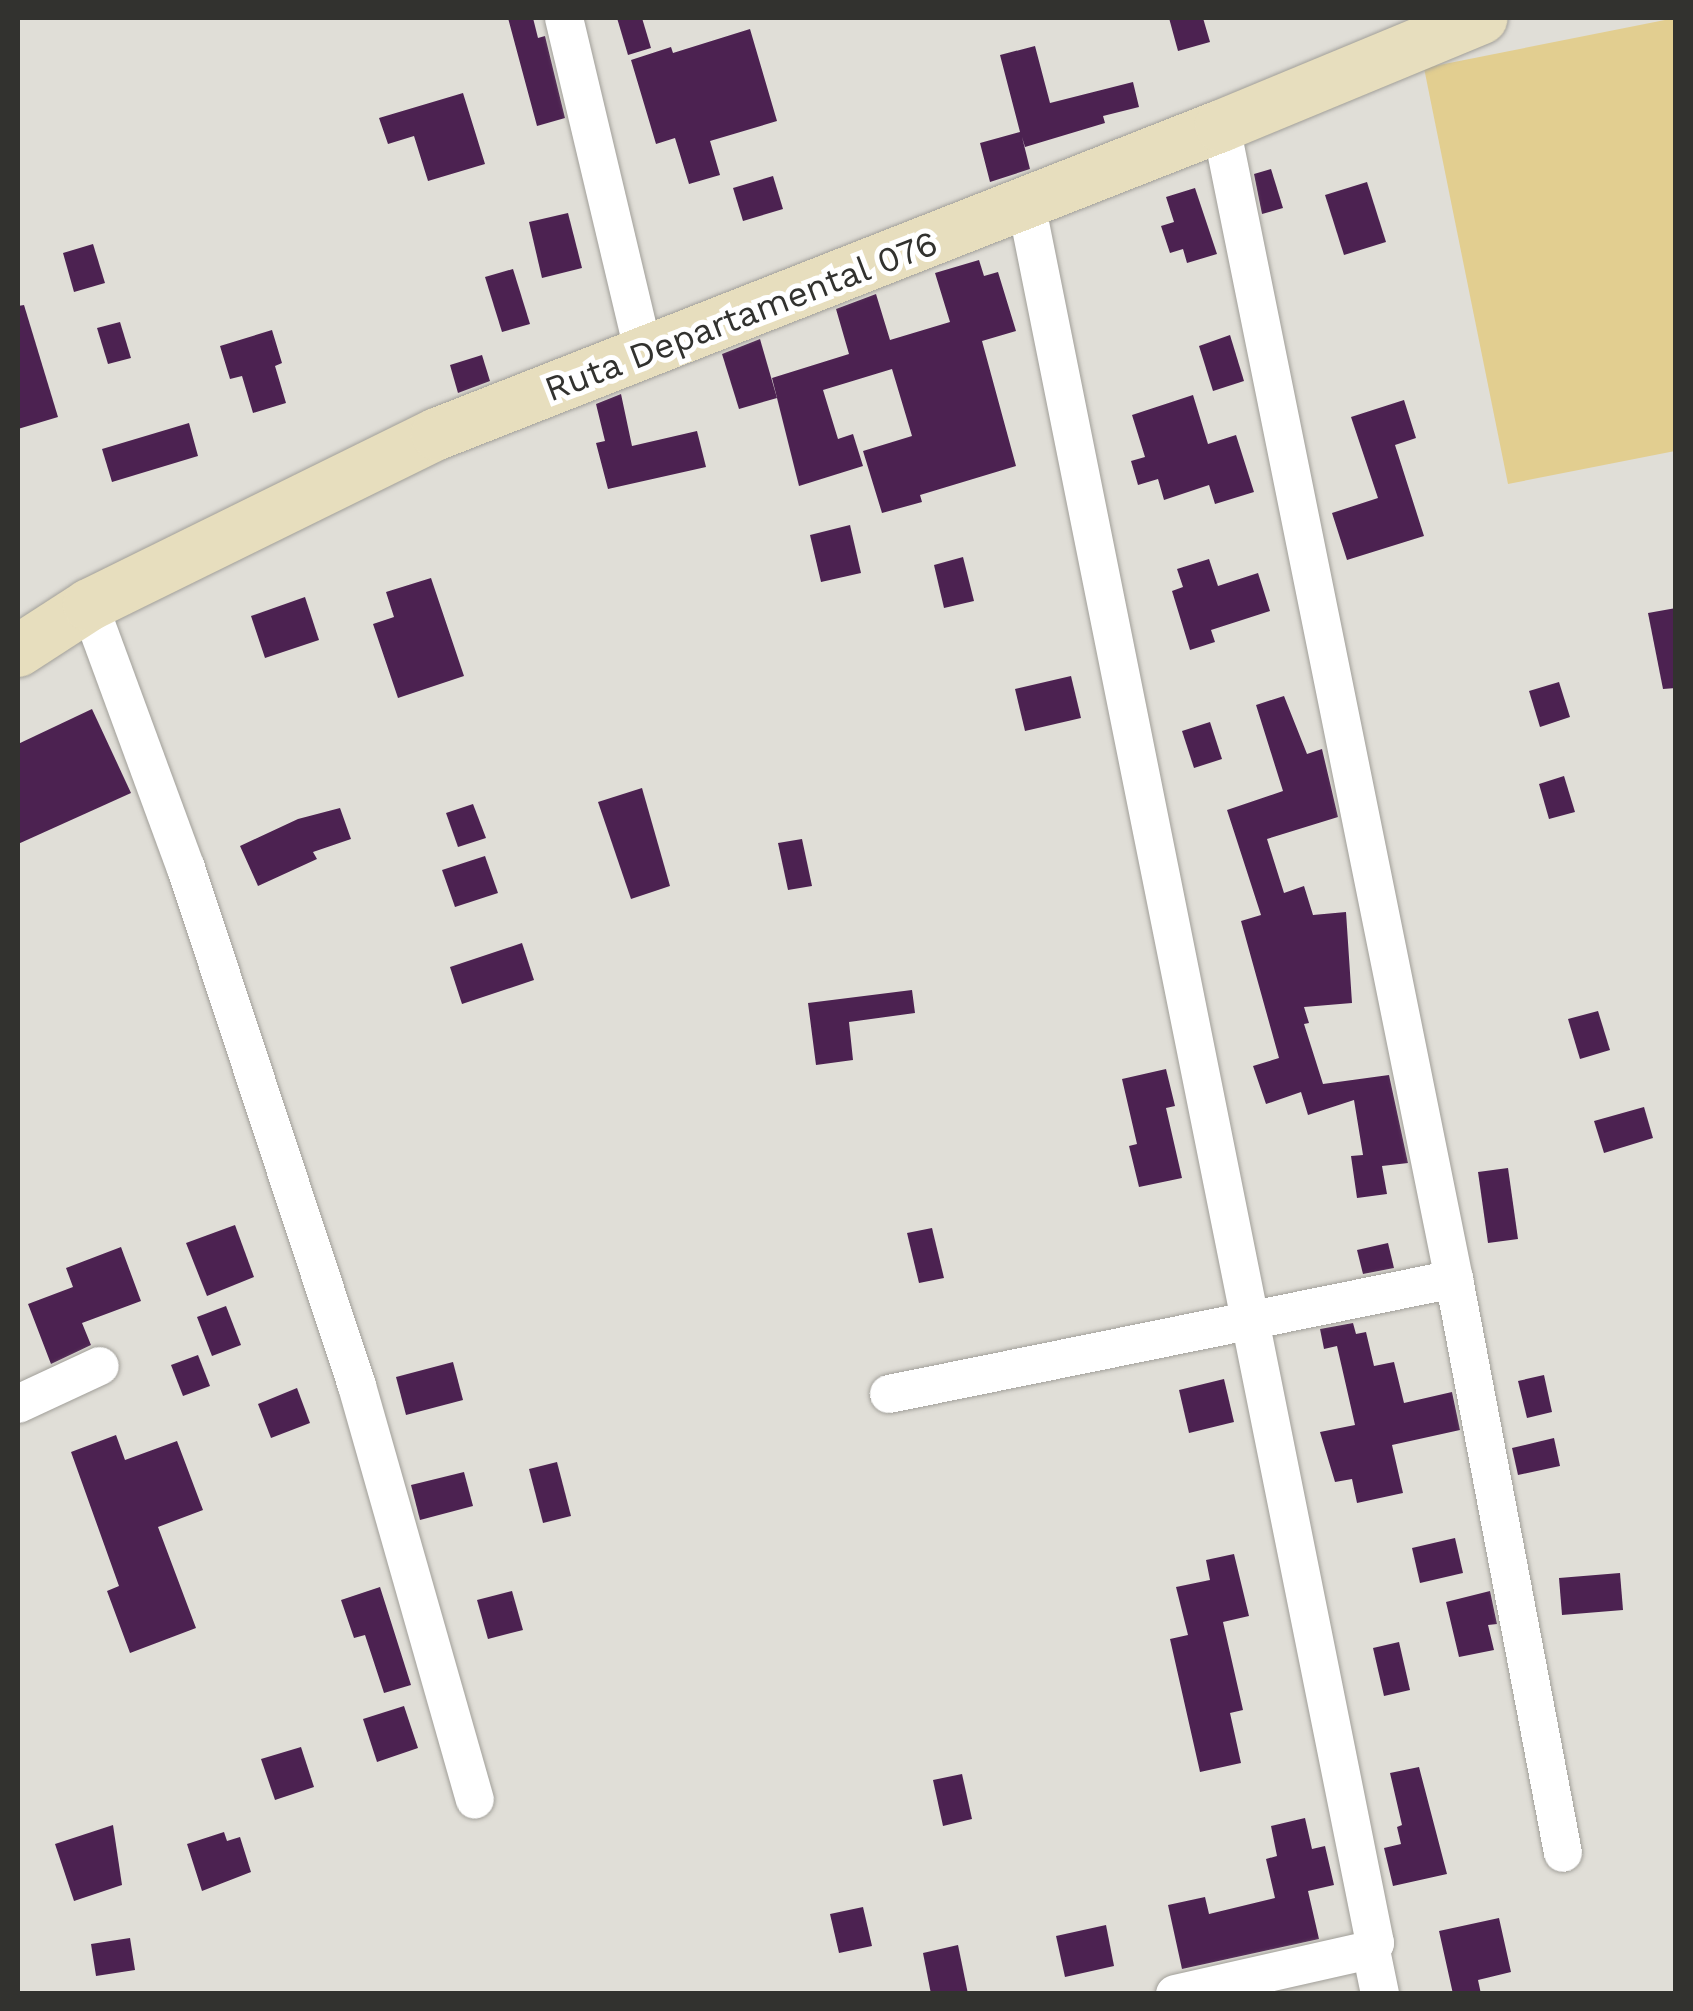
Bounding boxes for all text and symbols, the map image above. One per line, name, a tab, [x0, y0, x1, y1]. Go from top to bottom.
street label: Ruta Departamental 076	[538, 221, 944, 411]

